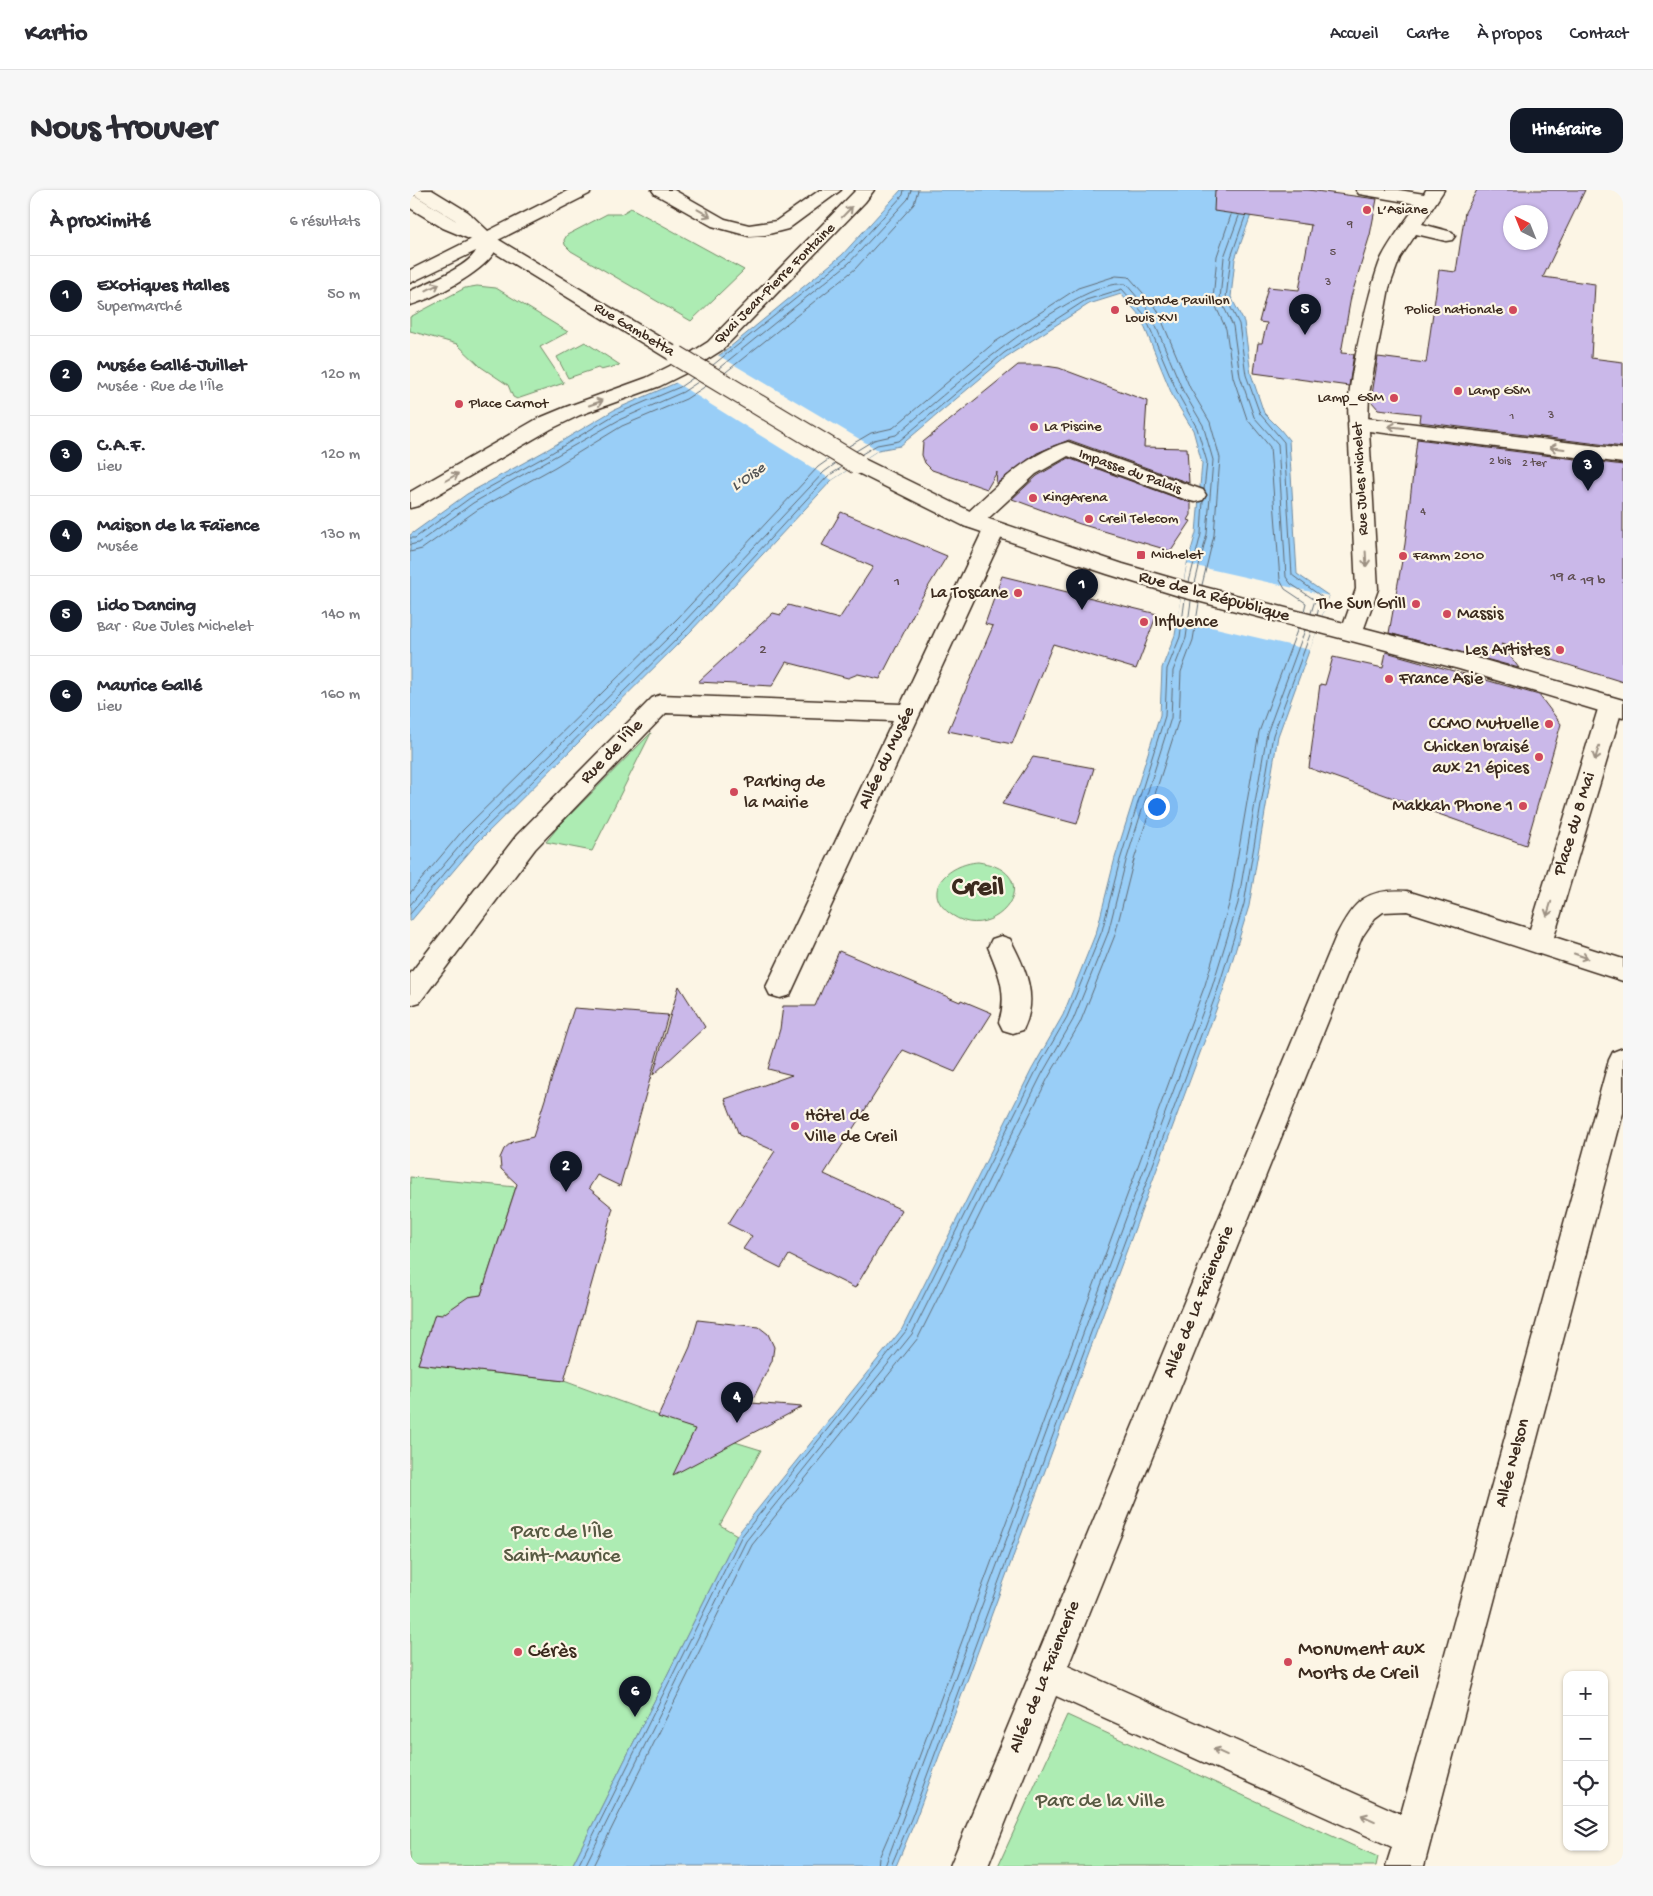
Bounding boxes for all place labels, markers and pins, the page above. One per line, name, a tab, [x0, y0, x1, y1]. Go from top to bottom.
place label: L’Asiane	[1377, 201, 1428, 219]
marker: L’Asiane	[1361, 204, 1373, 216]
place label: Rotonde Pavillon Louis XVI	[1125, 292, 1230, 327]
pin: 5	[1289, 294, 1321, 335]
place label: Police nationale	[1404, 301, 1503, 319]
marker: Rotonde Pavillon Louis XVI	[1109, 304, 1121, 316]
marker: Police nationale	[1507, 304, 1519, 316]
place label: Lamp GSM	[1468, 382, 1531, 400]
marker: Lamp GSM	[1452, 385, 1464, 397]
place label: Lamp_GSM	[1318, 389, 1385, 407]
marker: Lamp_GSM	[1388, 392, 1400, 404]
place label: Place Carnot	[468, 395, 550, 413]
marker: Place Carnot	[453, 398, 465, 410]
place label: La Piscine	[1044, 418, 1102, 436]
marker: La Piscine	[1028, 421, 1040, 433]
pin: 3	[1572, 450, 1604, 491]
place label: KingArena	[1043, 489, 1108, 507]
marker: KingArena	[1027, 492, 1039, 504]
place label: Creil Telecom	[1099, 510, 1179, 528]
marker: Creil Telecom	[1083, 513, 1095, 525]
place label: Michelet	[1151, 546, 1205, 564]
place label: Famm 2010	[1412, 547, 1485, 565]
marker: Michelet	[1135, 549, 1147, 561]
marker: Famm 2010	[1397, 550, 1409, 562]
pin: 1	[1066, 569, 1098, 610]
place label: La Toscane	[930, 583, 1009, 604]
marker: La Toscane	[1012, 587, 1024, 599]
place label: The Sun Grill	[1316, 594, 1406, 615]
marker: The Sun Grill	[1410, 598, 1422, 610]
place label: Massis	[1457, 604, 1505, 625]
marker: Massis	[1441, 608, 1453, 620]
place label: Influence	[1154, 612, 1219, 633]
marker: Influence	[1138, 616, 1150, 628]
place label: Les Artistes	[1465, 640, 1551, 661]
marker: Les Artistes	[1554, 644, 1566, 656]
place label: France Asie	[1398, 669, 1484, 690]
marker: France Asie	[1383, 673, 1395, 685]
place label: CCMO Mutuelle	[1429, 714, 1540, 735]
marker: CCMO Mutuelle	[1543, 718, 1555, 730]
place label: Chicken braisé aux 21 épices	[1424, 737, 1530, 779]
marker: Chicken braisé aux 21 épices	[1533, 751, 1545, 763]
place label: Parking de la Mairie	[743, 772, 826, 814]
marker: Parking de la Mairie	[728, 786, 740, 798]
place label: Makkah Phone 1	[1392, 796, 1513, 817]
marker: Makkah Phone 1	[1517, 800, 1529, 812]
place label: Hôtel de Ville de Creil	[804, 1106, 898, 1148]
marker: Hôtel de Ville de Creil	[789, 1120, 801, 1132]
pin: 2	[550, 1151, 582, 1192]
pin: 4	[721, 1382, 753, 1423]
place label: Monument aux Morts de Creil	[1298, 1638, 1425, 1687]
place label: Cérès	[528, 1640, 577, 1665]
marker: Cérès	[512, 1646, 524, 1658]
marker: Monument aux Morts de Creil	[1282, 1656, 1294, 1668]
pin: 6	[619, 1676, 651, 1717]

